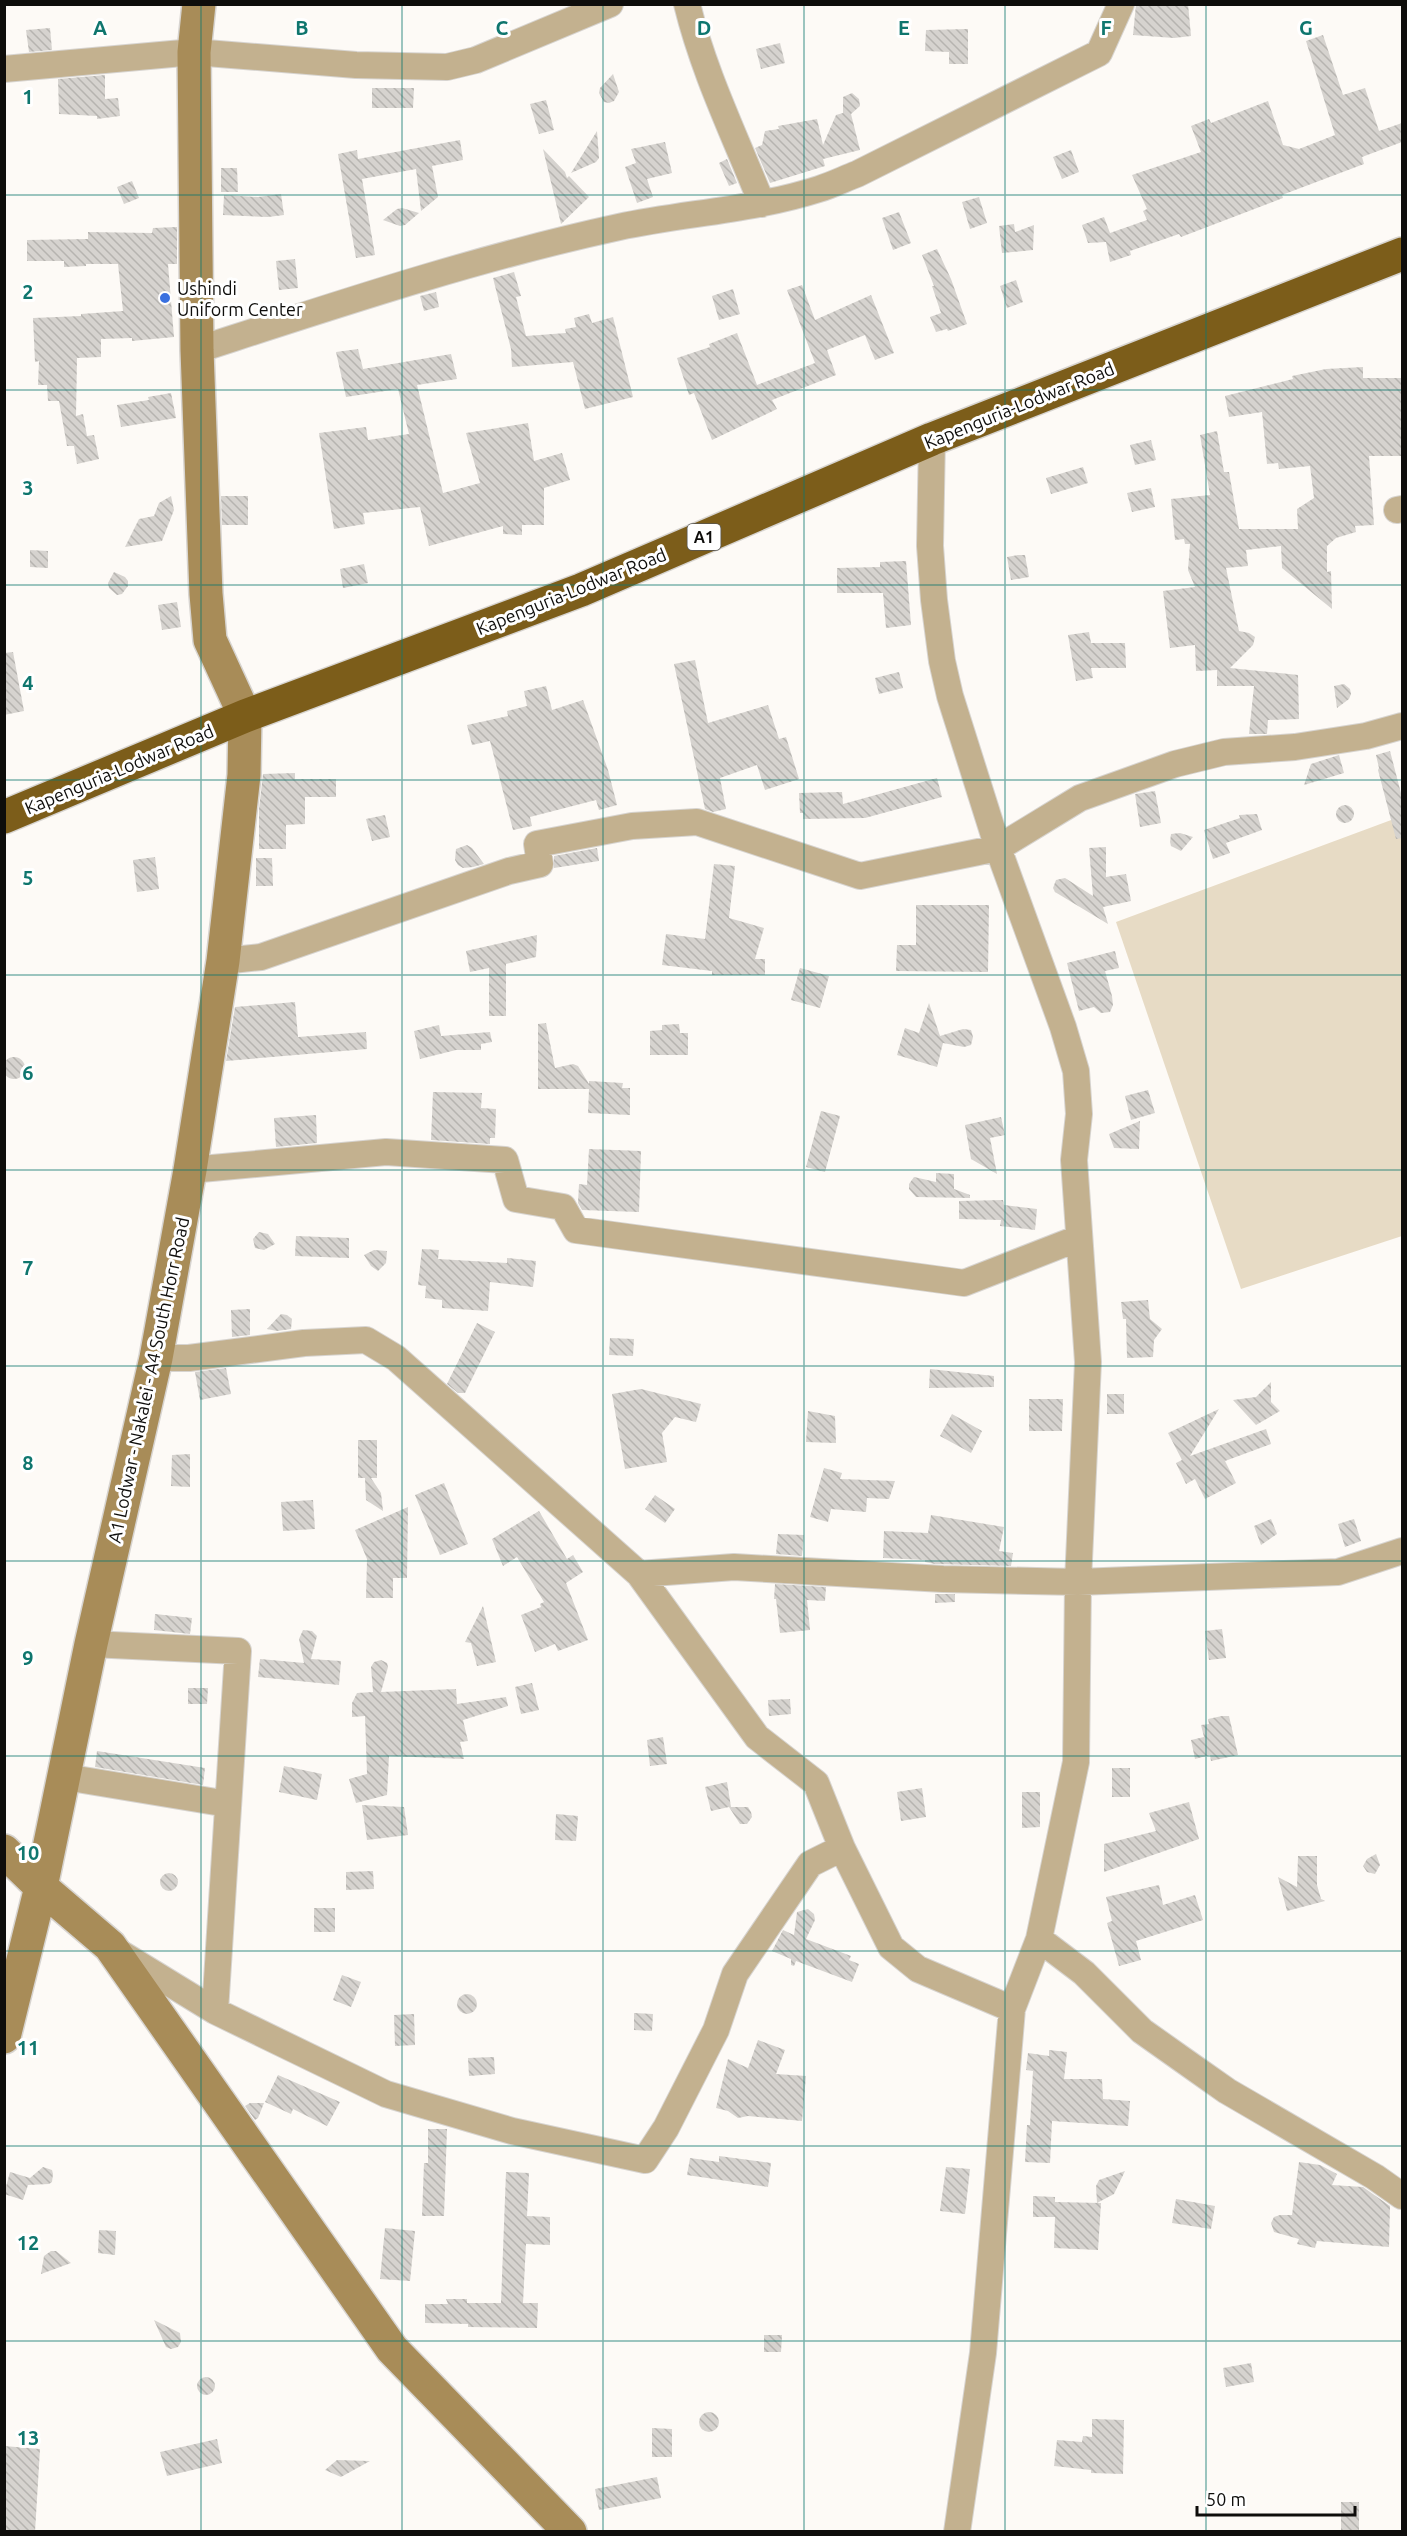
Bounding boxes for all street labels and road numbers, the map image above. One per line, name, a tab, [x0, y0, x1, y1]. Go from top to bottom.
street label: Kapenguria-Lodwar Road	[921, 358, 1117, 452]
road number: A1	[688, 524, 720, 550]
street label: Kapenguria-Lodwar Road	[473, 544, 669, 638]
street label: Kapenguria-Lodwar Road	[22, 720, 216, 818]
street label: A1 Lodwar - Nakalei - A4 South Horr Road	[104, 1215, 192, 1545]

